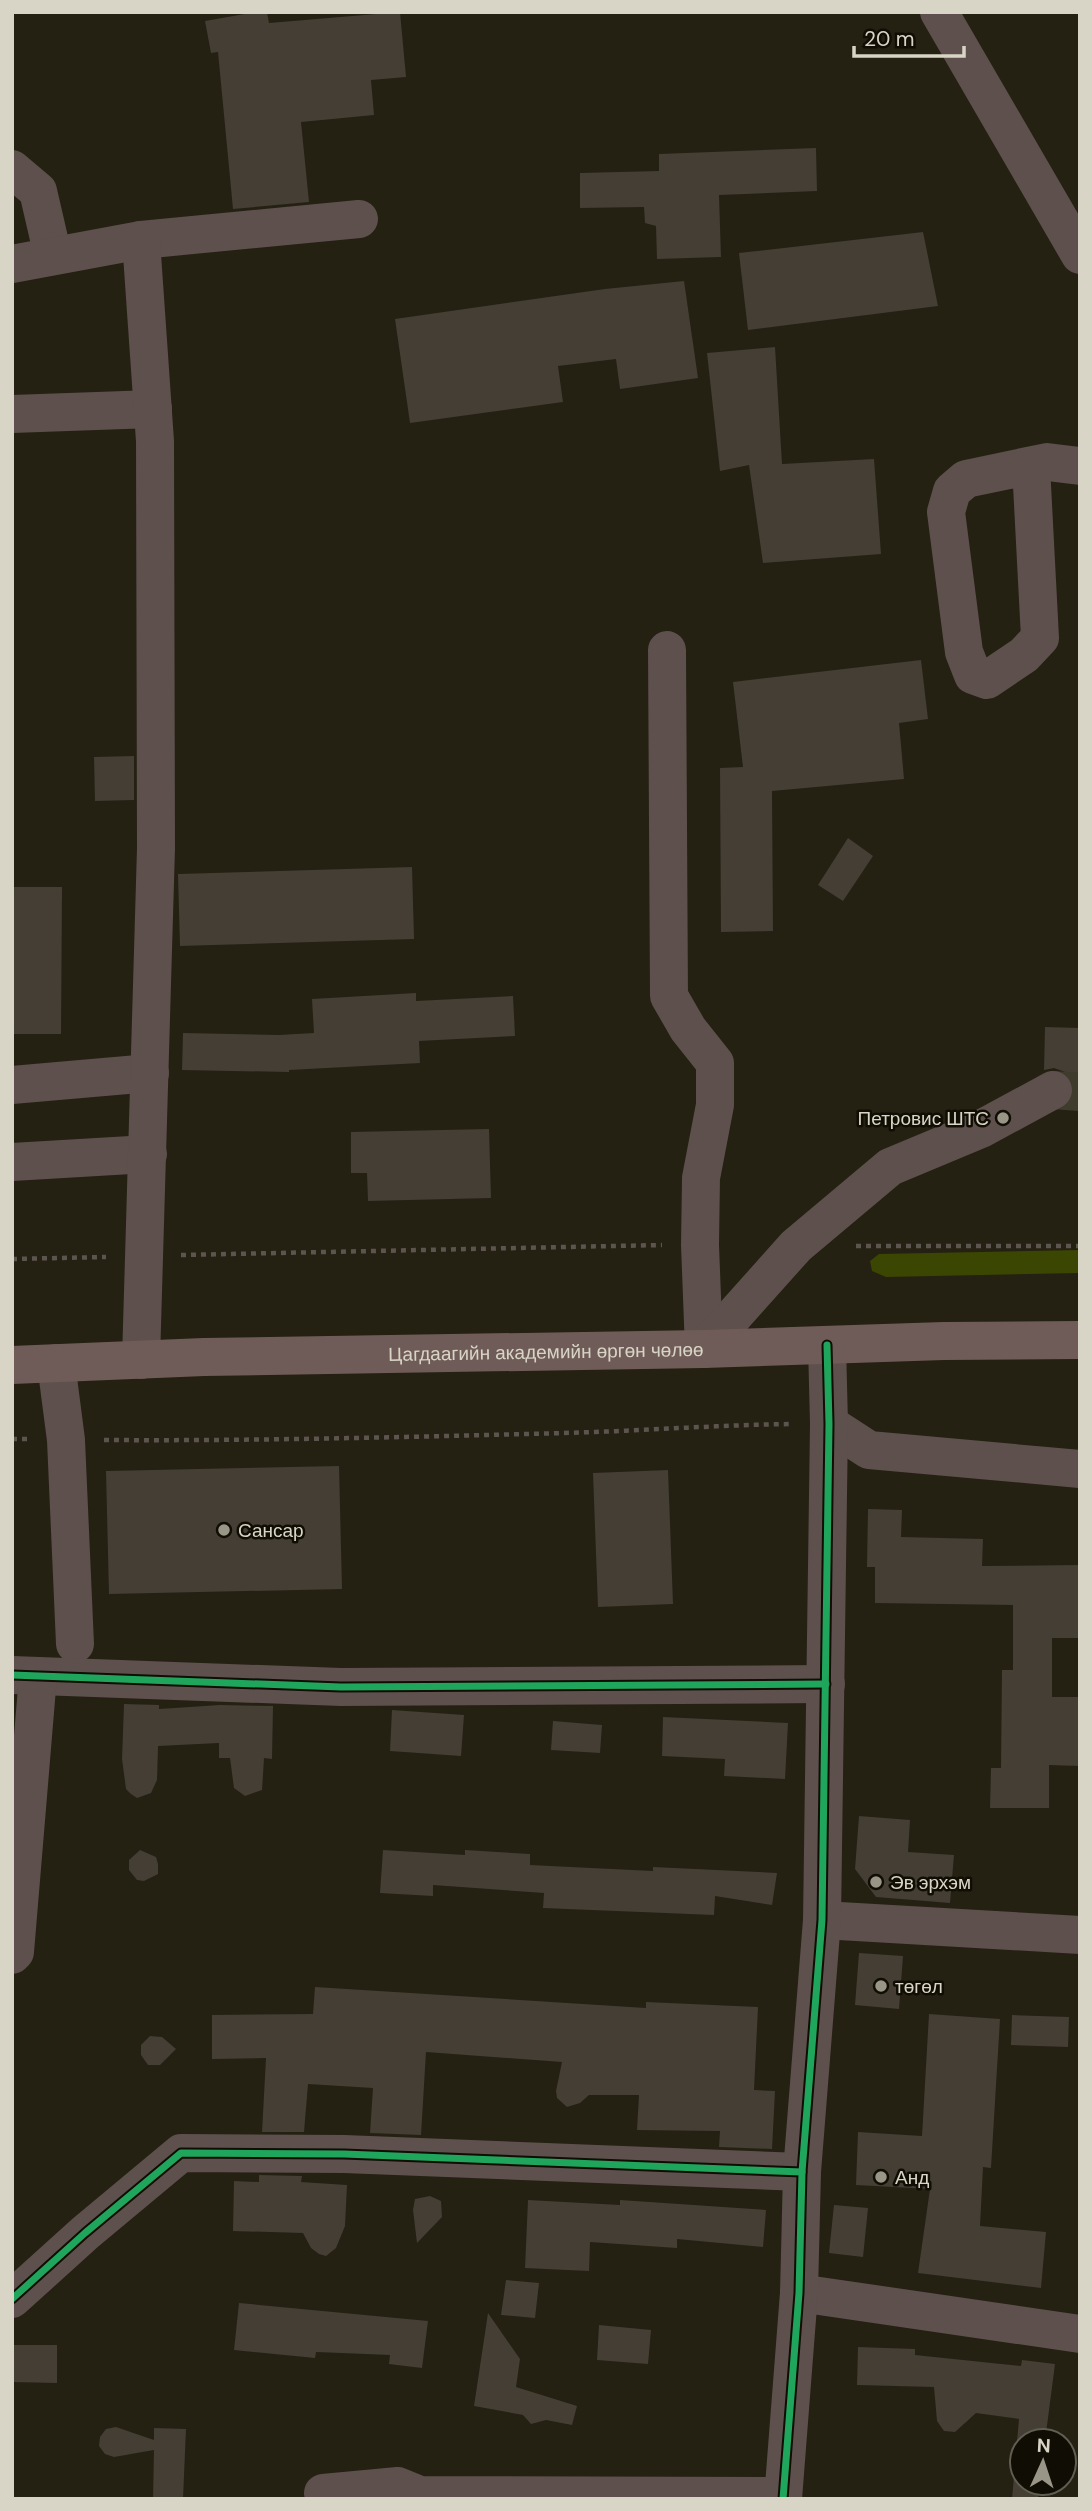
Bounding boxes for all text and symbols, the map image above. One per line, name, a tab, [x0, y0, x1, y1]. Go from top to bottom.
scale bar	[854, 14, 964, 58]
text: 20 m	[864, 25, 915, 53]
place label: Петровис ШТС	[858, 1106, 989, 1131]
marker: Петровис ШТС	[995, 1110, 1011, 1126]
street label: Цагдаагийн академийн өргөн чөлөө	[388, 1337, 704, 1367]
place label: Сансар	[238, 1518, 304, 1543]
marker: Сансар	[216, 1522, 232, 1538]
place label: Эв эрхэм	[890, 1870, 971, 1895]
marker: Эв эрхэм	[868, 1874, 884, 1890]
place label: төгөл	[895, 1974, 943, 1999]
marker: төгөл	[873, 1978, 889, 1994]
place label: Анд	[895, 2165, 929, 2190]
marker: Анд	[873, 2169, 889, 2185]
north arrow	[1008, 2427, 1078, 2497]
text: N	[1036, 2433, 1051, 2458]

